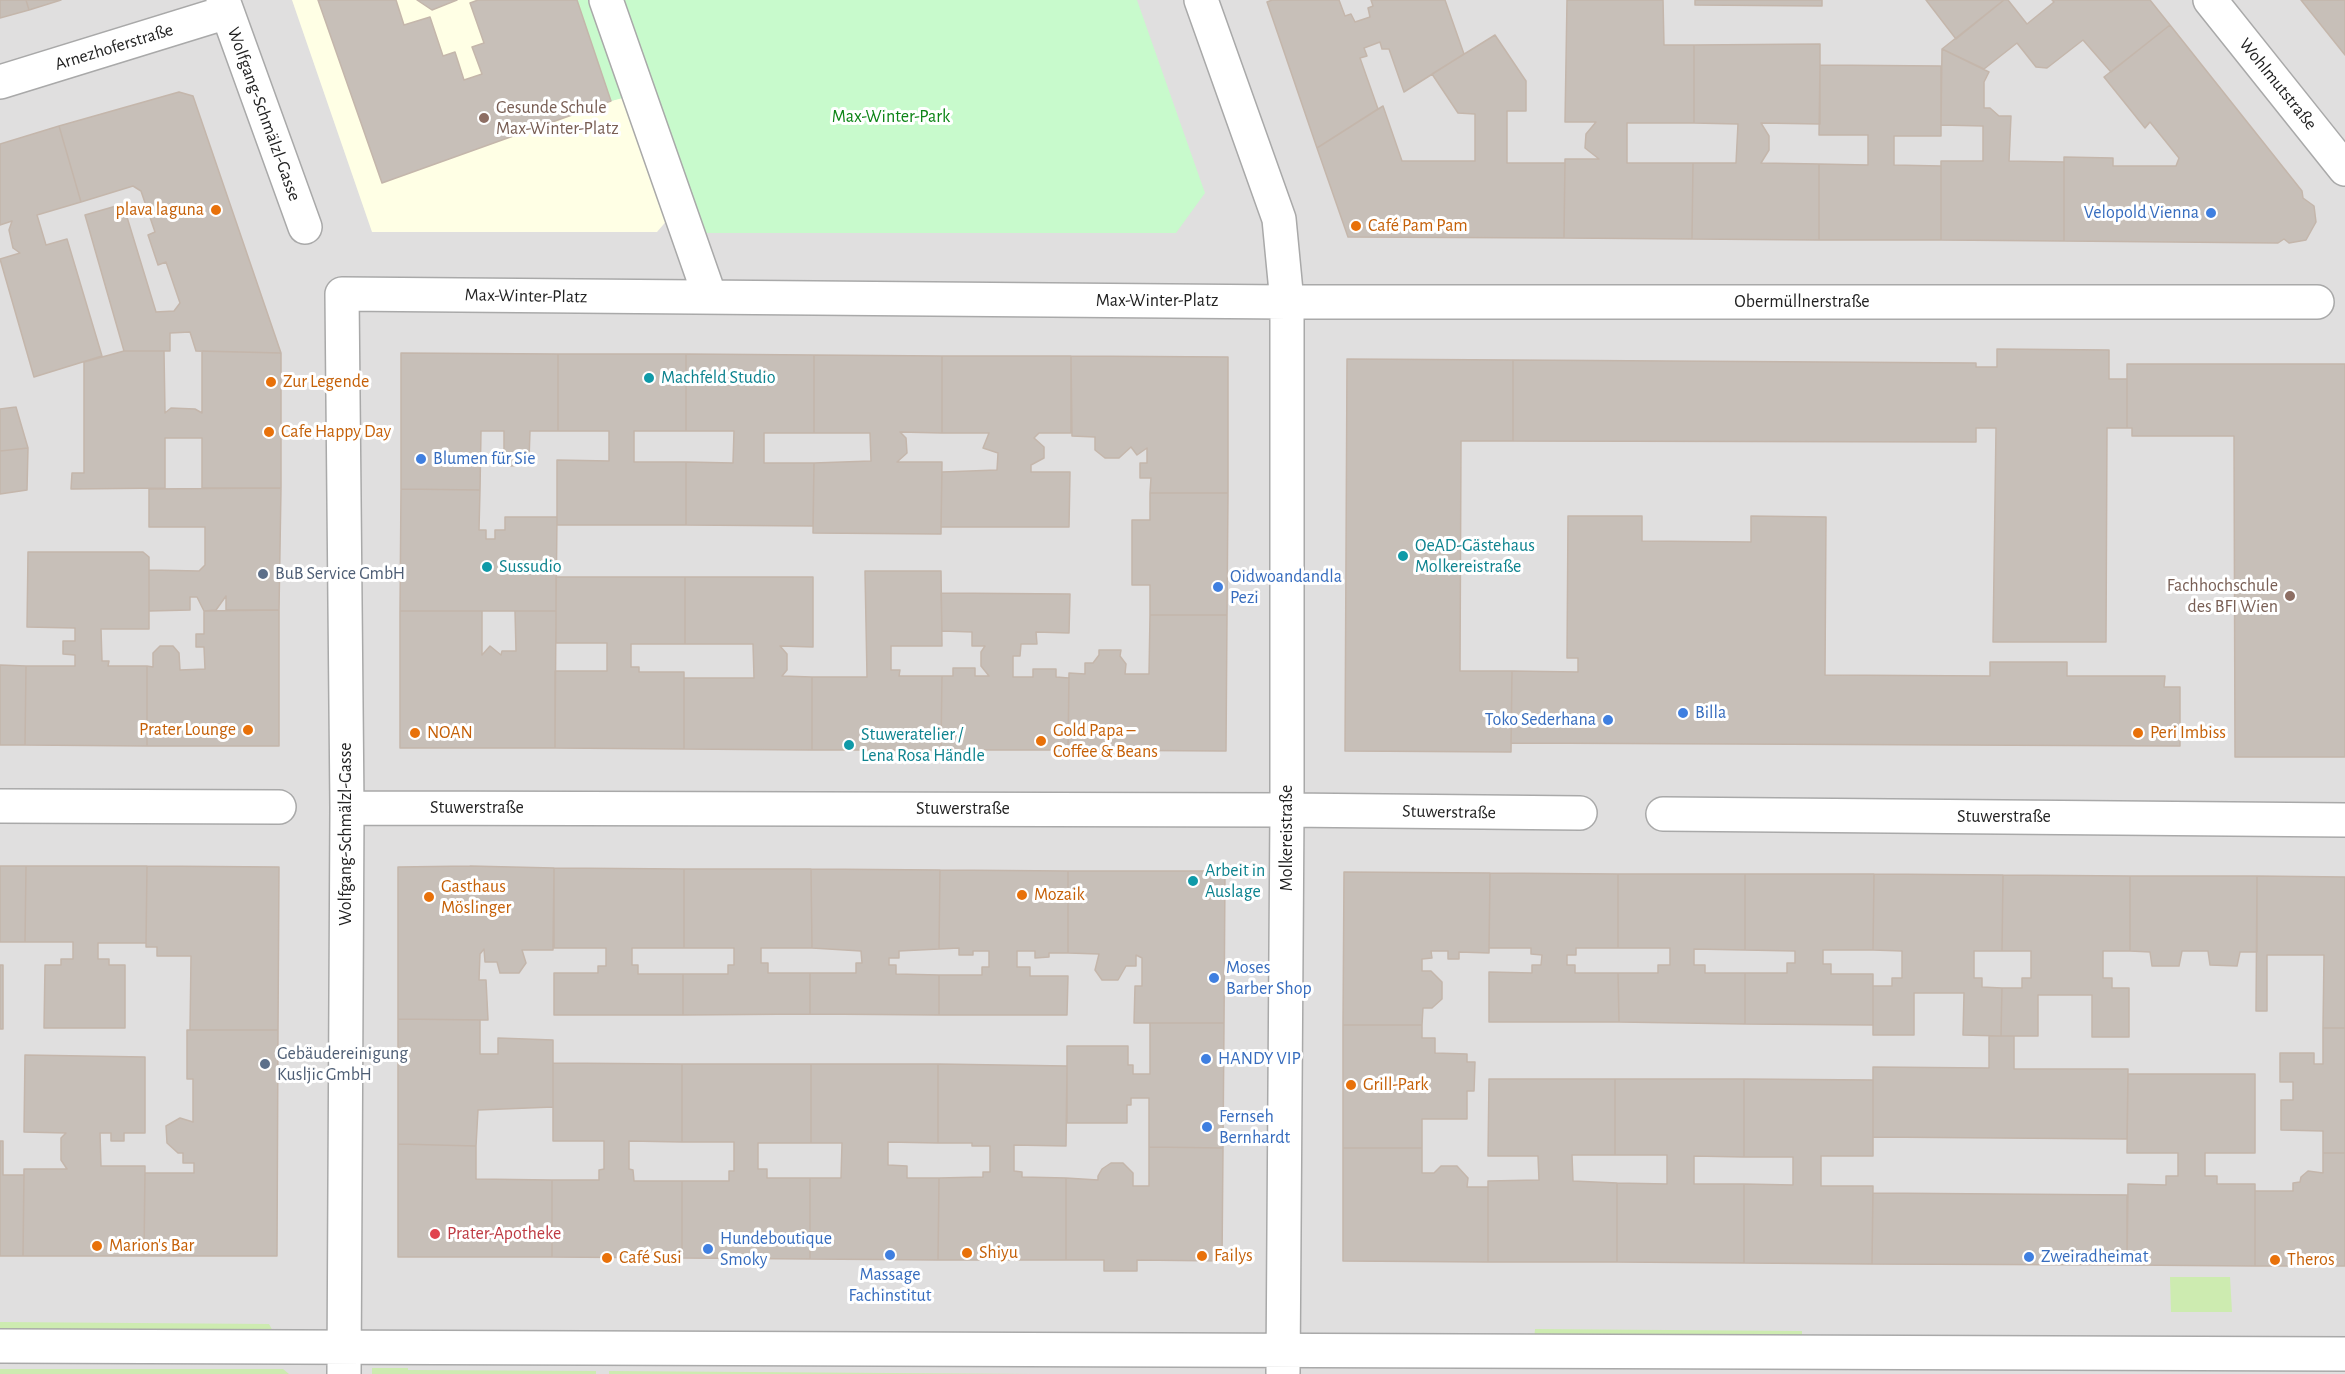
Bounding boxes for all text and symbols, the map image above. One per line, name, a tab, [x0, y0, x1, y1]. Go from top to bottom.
street label: Arnezhoferstraße	[52, 19, 176, 75]
street label: Wolfgang-Schmälzl-Gasse	[223, 24, 305, 204]
street label: Wohlmutstraße	[2234, 34, 2322, 134]
place label: Gesunde Schule Max-Winter-Platz	[496, 97, 619, 140]
park label: Max-Winter-Park	[832, 106, 950, 128]
marker: Gesunde Schule Max-Winter-Platz	[477, 111, 491, 125]
place label: plava laguna	[116, 199, 204, 221]
place label: Velopold Vienna	[2084, 202, 2199, 224]
marker: plava laguna	[209, 203, 223, 217]
marker: Velopold Vienna	[2204, 206, 2218, 220]
place label: Café Pam Pam	[1368, 215, 1468, 237]
marker: Café Pam Pam	[1349, 219, 1363, 233]
street label: Max-Winter-Platz	[464, 284, 588, 308]
street label: Max-Winter-Platz	[1096, 290, 1218, 312]
street label: Obermüllnerstraße	[1734, 291, 1870, 313]
place label: Machfeld Studio	[661, 367, 776, 389]
place label: Zur Legende	[283, 371, 369, 393]
marker: Machfeld Studio	[642, 371, 656, 385]
marker: Zur Legende	[264, 375, 278, 389]
place label: Cafe Happy Day	[281, 421, 391, 443]
marker: Cafe Happy Day	[262, 425, 276, 439]
place label: Blumen für Sie	[433, 448, 535, 470]
marker: Blumen für Sie	[414, 452, 428, 466]
place label: OeAD-Gästehaus Molkereistraße	[1415, 535, 1535, 578]
marker: OeAD-Gästehaus Molkereistraße	[1396, 549, 1410, 563]
place label: Sussudio	[499, 556, 562, 578]
marker: Sussudio	[480, 560, 494, 574]
place label: BuB Service GmbH	[275, 563, 405, 585]
place label: Oidwoandandla Pezi	[1230, 566, 1342, 608]
marker: BuB Service GmbH	[256, 567, 270, 581]
place label: Fachhochschule des BFI Wien	[2167, 575, 2278, 618]
marker: Oidwoandandla Pezi	[1211, 580, 1225, 594]
marker: Fachhochschule des BFI Wien	[2283, 589, 2297, 603]
place label: Billa	[1695, 702, 1726, 724]
marker: Billa	[1676, 706, 1690, 720]
place label: Toko Sederhana	[1485, 709, 1596, 731]
marker: Toko Sederhana	[1601, 713, 1615, 727]
place label: Prater Lounge	[139, 719, 236, 741]
place label: Gold Papa – Coffee & Beans	[1053, 720, 1158, 762]
place label: NOAN	[427, 722, 473, 744]
place label: Peri Imbiss	[2150, 722, 2226, 744]
marker: Prater Lounge	[241, 723, 255, 737]
place label: Stuweratelier / Lena Rosa Händle	[861, 724, 985, 766]
marker: NOAN	[408, 726, 422, 740]
marker: Peri Imbiss	[2131, 726, 2145, 740]
marker: Gold Papa – Coffee & Beans	[1034, 734, 1048, 748]
marker: Stuweratelier / Lena Rosa Händle	[842, 738, 856, 752]
street label: Wolfgang-Schmälzl-Gasse	[335, 742, 357, 926]
street label: Molkereistraße	[1276, 785, 1298, 891]
street label: Stuwerstraße	[430, 797, 524, 819]
street label: Stuwerstraße	[916, 798, 1010, 820]
street label: Stuwerstraße	[1402, 800, 1496, 824]
street label: Stuwerstraße	[1957, 806, 2051, 828]
place label: Arbeit in Auslage	[1205, 860, 1265, 902]
marker: Arbeit in Auslage	[1186, 874, 1200, 888]
place label: Gasthaus Möslinger	[441, 876, 511, 918]
place label: Mozaik	[1034, 884, 1085, 906]
marker: Mozaik	[1015, 888, 1029, 902]
marker: Gasthaus Möslinger	[422, 890, 436, 904]
place label: Moses Barber Shop	[1226, 957, 1312, 1000]
marker: Moses Barber Shop	[1207, 971, 1221, 985]
place label: Gebäudereinigung Kusljic GmbH	[277, 1043, 408, 1086]
place label: HANDY VIP	[1218, 1048, 1301, 1070]
marker: HANDY VIP	[1199, 1052, 1213, 1066]
marker: Gebäudereinigung Kusljic GmbH	[258, 1057, 272, 1071]
place label: Grill-Park	[1363, 1074, 1429, 1096]
marker: Grill-Park	[1344, 1078, 1358, 1092]
place label: Fernseh Bernhardt	[1219, 1106, 1290, 1148]
marker: Fernseh Bernhardt	[1200, 1120, 1214, 1134]
place label: Prater-Apotheke	[447, 1223, 561, 1245]
marker: Prater-Apotheke	[428, 1227, 442, 1241]
place label: Hundeboutique Smoky	[720, 1228, 832, 1270]
place label: Marion's Bar	[109, 1235, 194, 1257]
marker: Marion's Bar	[90, 1239, 104, 1253]
marker: Hundeboutique Smoky	[701, 1242, 715, 1256]
place label: Shiyu	[979, 1242, 1018, 1264]
place label: Failys	[1214, 1245, 1253, 1267]
marker: Shiyu	[960, 1246, 974, 1260]
place label: Zweiradheimat	[2041, 1246, 2148, 1268]
place label: Café Susi	[619, 1247, 682, 1269]
marker: Massage Fachinstitut	[883, 1248, 897, 1262]
marker: Failys	[1195, 1249, 1209, 1263]
place label: Theros	[2287, 1249, 2335, 1271]
marker: Zweiradheimat	[2022, 1250, 2036, 1264]
marker: Café Susi	[600, 1251, 614, 1265]
marker: Theros	[2268, 1253, 2282, 1267]
place label: Massage Fachinstitut	[849, 1264, 931, 1306]

